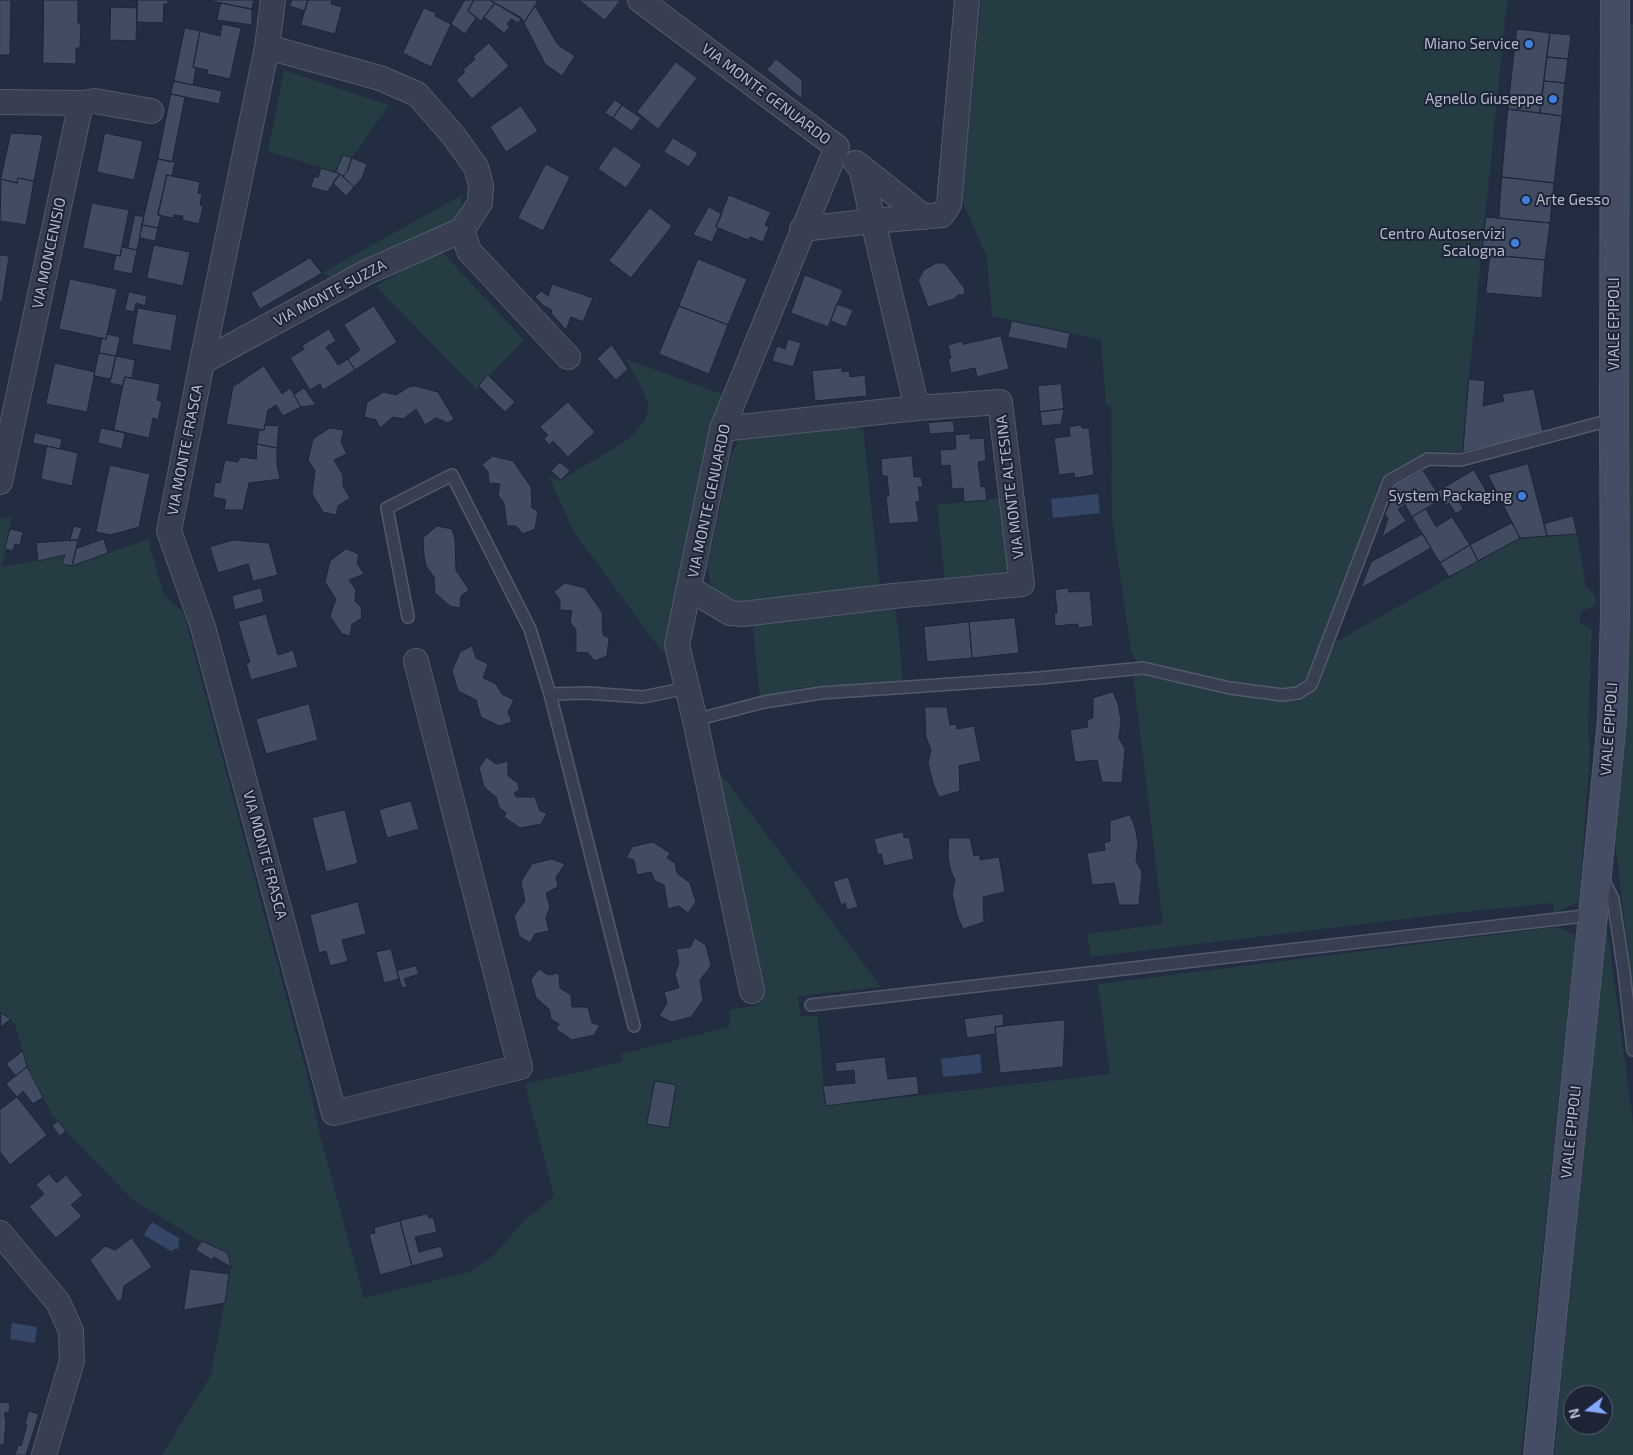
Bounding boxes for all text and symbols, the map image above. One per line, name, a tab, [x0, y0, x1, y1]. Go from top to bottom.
place label: Miano Service	[1424, 35, 1519, 53]
marker: Miano Service	[1523, 38, 1535, 50]
street label: VIA MONTE GENUARDO	[698, 40, 834, 148]
place label: Agnello Giuseppe	[1425, 90, 1543, 108]
marker: Agnello Giuseppe	[1547, 93, 1559, 105]
place label: Arte Gesso	[1536, 191, 1610, 209]
marker: Arte Gesso	[1520, 194, 1532, 206]
street label: VIA MONCENISIO	[28, 196, 70, 310]
place label: Centro Autoservizi Scalogna	[1379, 225, 1505, 260]
marker: Centro Autoservizi Scalogna	[1509, 237, 1521, 249]
street label: VIA MONTE SUZZA	[271, 256, 389, 330]
street label: VIALE EPIPOLI	[1605, 277, 1623, 371]
street label: VIA MONTE FRASCA	[163, 383, 207, 517]
street label: VIA MONTE ALTESINA	[992, 414, 1028, 560]
street label: VIA MONTE GENUARDO	[684, 422, 734, 580]
place label: System Packaging	[1388, 487, 1512, 505]
marker: System Packaging	[1516, 490, 1528, 502]
street label: VIALE EPIPOLI	[1597, 682, 1621, 776]
street label: VIA MONTE FRASCA	[239, 788, 291, 922]
street label: VIALE EPIPOLI	[1557, 1085, 1585, 1179]
north arrow	[1563, 1385, 1613, 1435]
text: N	[1564, 1407, 1584, 1421]

